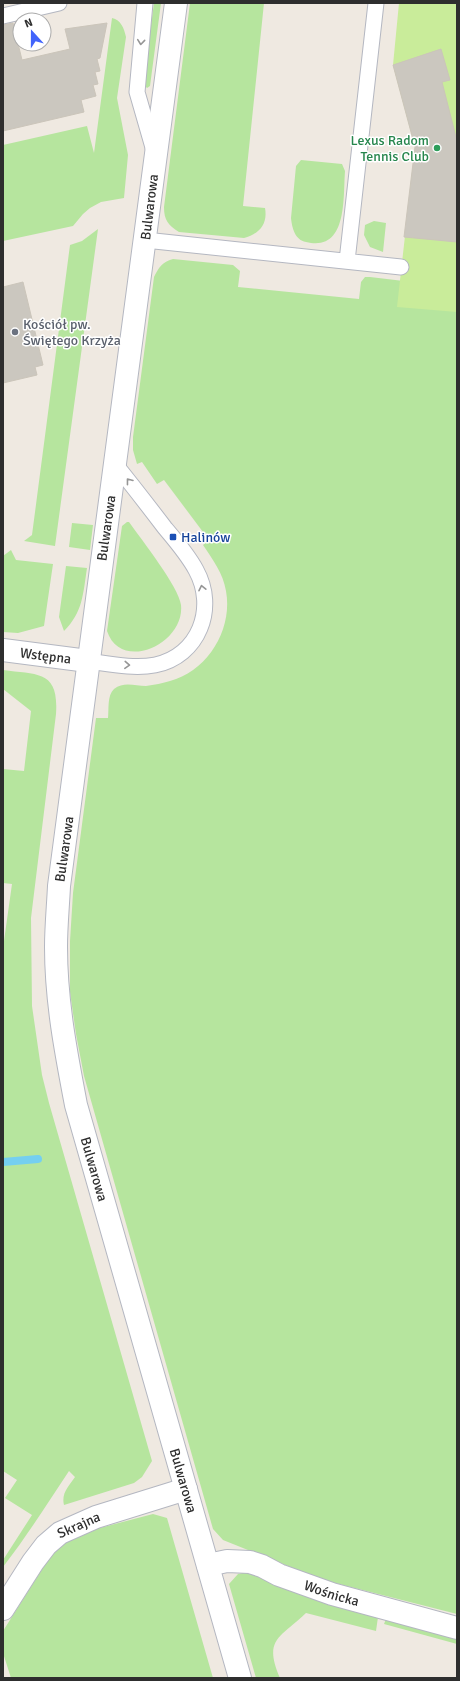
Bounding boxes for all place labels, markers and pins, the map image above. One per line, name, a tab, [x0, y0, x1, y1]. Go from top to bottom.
place label: Lexus Radom Tennis Club	[351, 132, 429, 165]
marker: Lexus Radom Tennis Club	[432, 143, 442, 153]
place label: Kościół pw. Świętego Krzyża	[23, 316, 121, 349]
marker: Kościół pw. Świętego Krzyża	[10, 327, 20, 337]
place label: Halinów	[181, 529, 230, 546]
marker: Halinów	[168, 532, 178, 542]

